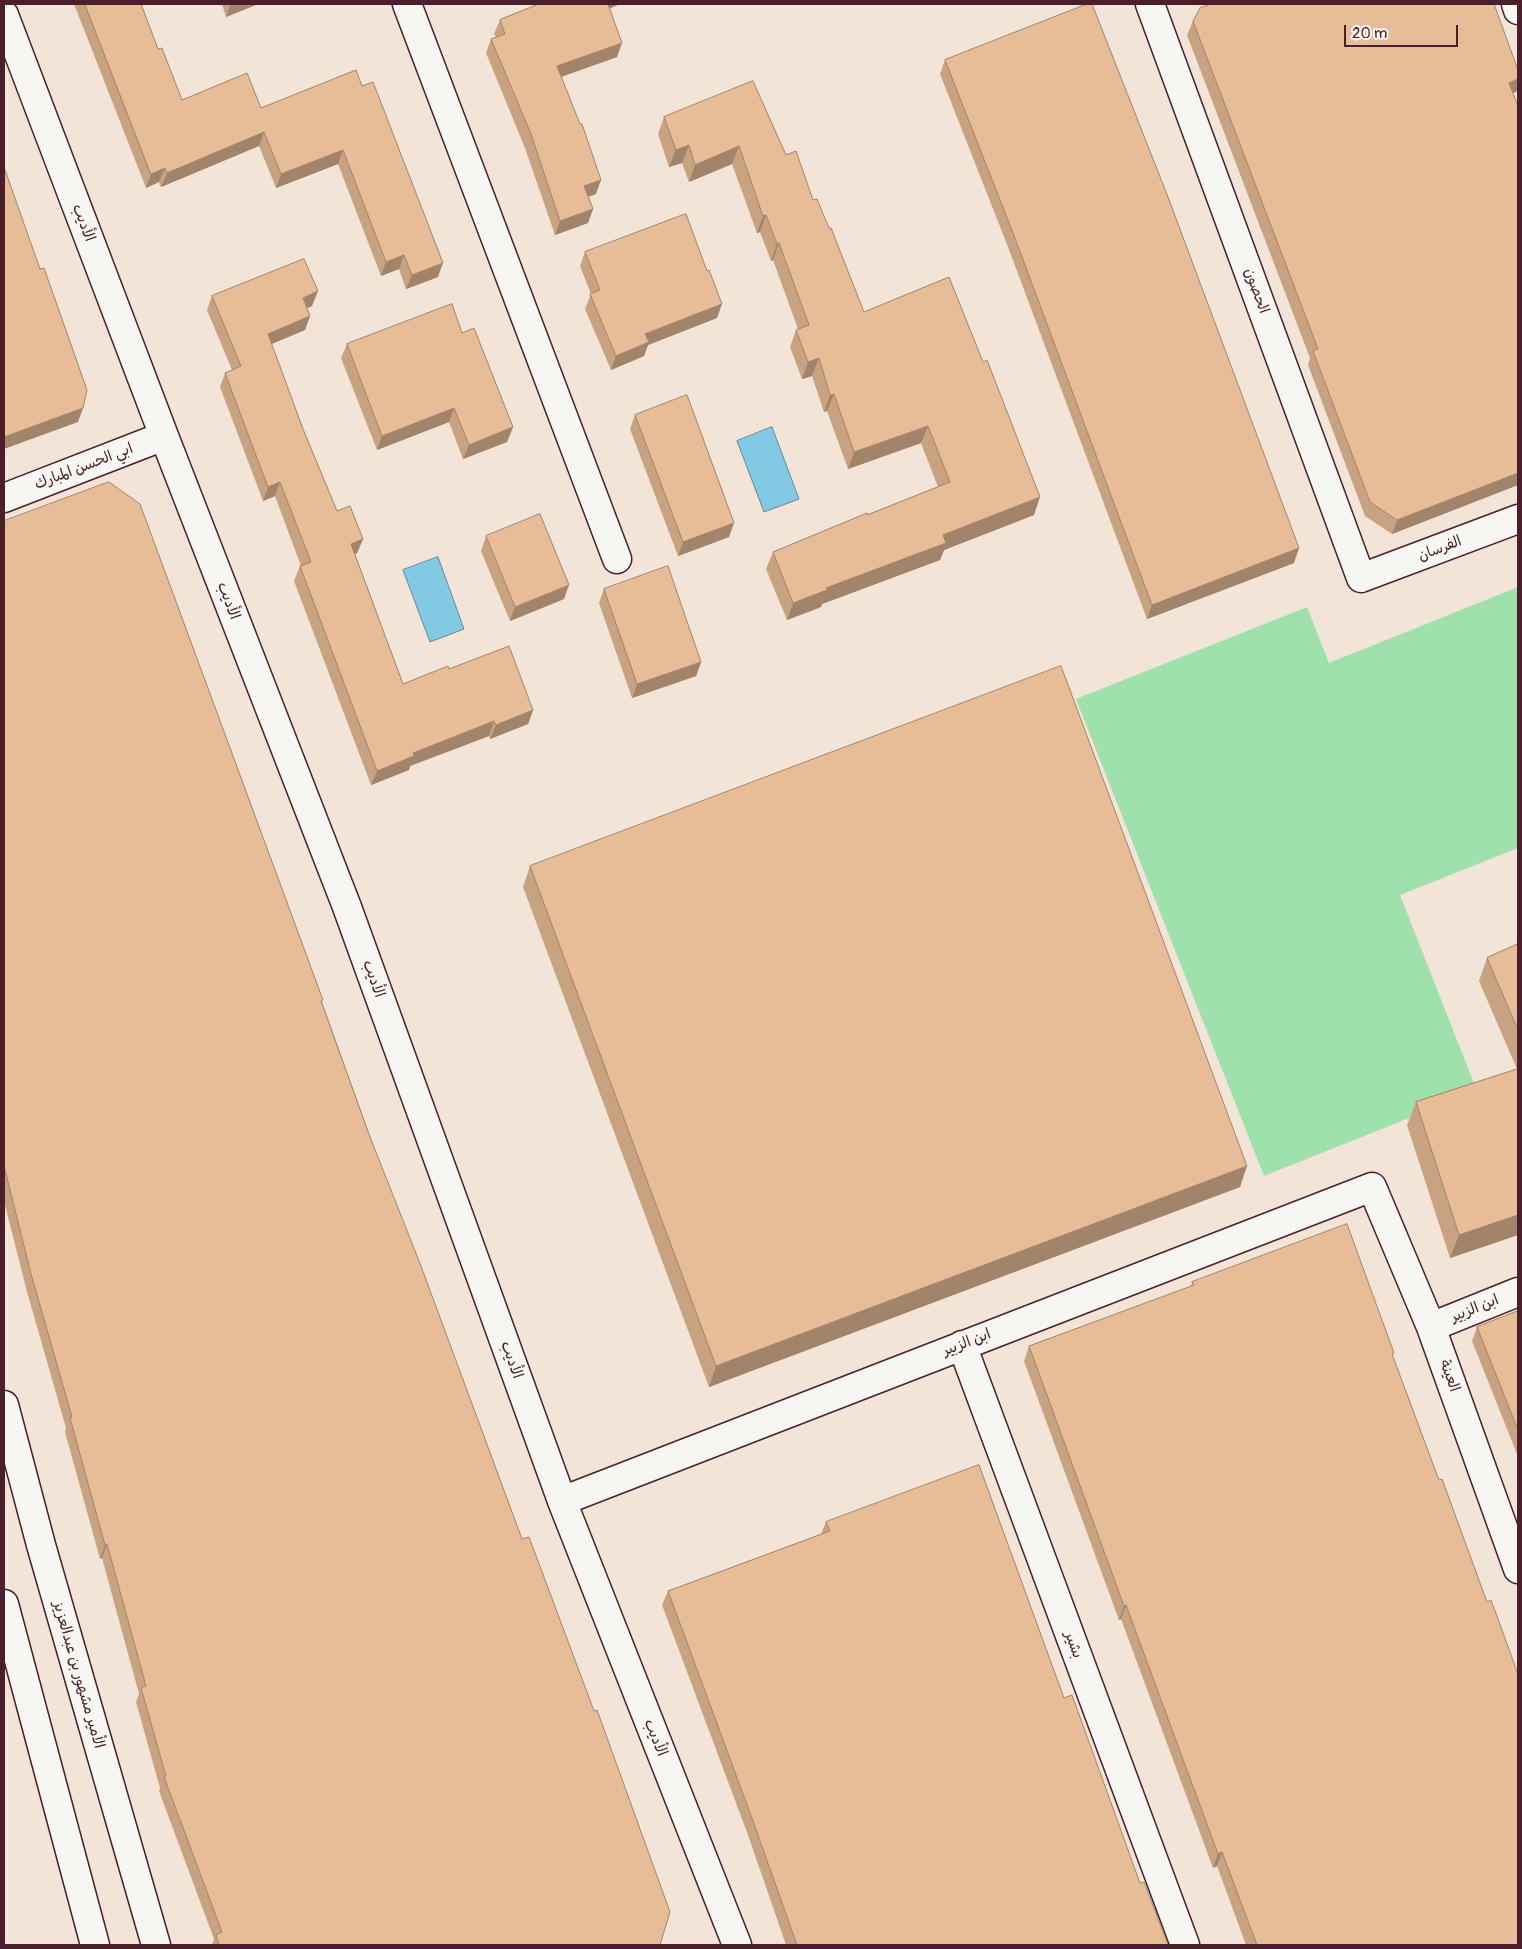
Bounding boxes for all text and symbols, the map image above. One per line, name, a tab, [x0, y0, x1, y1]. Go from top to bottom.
scale bar	[1347, 15, 1461, 47]
text: 20 m	[1352, 24, 1387, 43]
street label: الأديب	[68, 202, 98, 244]
street label: الحصون	[1240, 266, 1272, 316]
street label: ابي الحسن المبارك	[32, 440, 136, 494]
street label: الفرسان	[1416, 532, 1464, 566]
street label: الأديب	[213, 580, 243, 622]
street label: الأديب	[358, 958, 388, 1000]
street label: ابن الزبير	[1448, 1291, 1502, 1327]
street label: ابن الزبير	[940, 1326, 994, 1360]
street label: الأديب	[496, 1339, 526, 1381]
street label: العينة	[1435, 1358, 1463, 1394]
street label: الأمير مشهور بن عبدالعزيز	[48, 1599, 108, 1751]
street label: بشير	[1060, 1629, 1086, 1661]
street label: الأديب	[639, 1717, 671, 1759]

